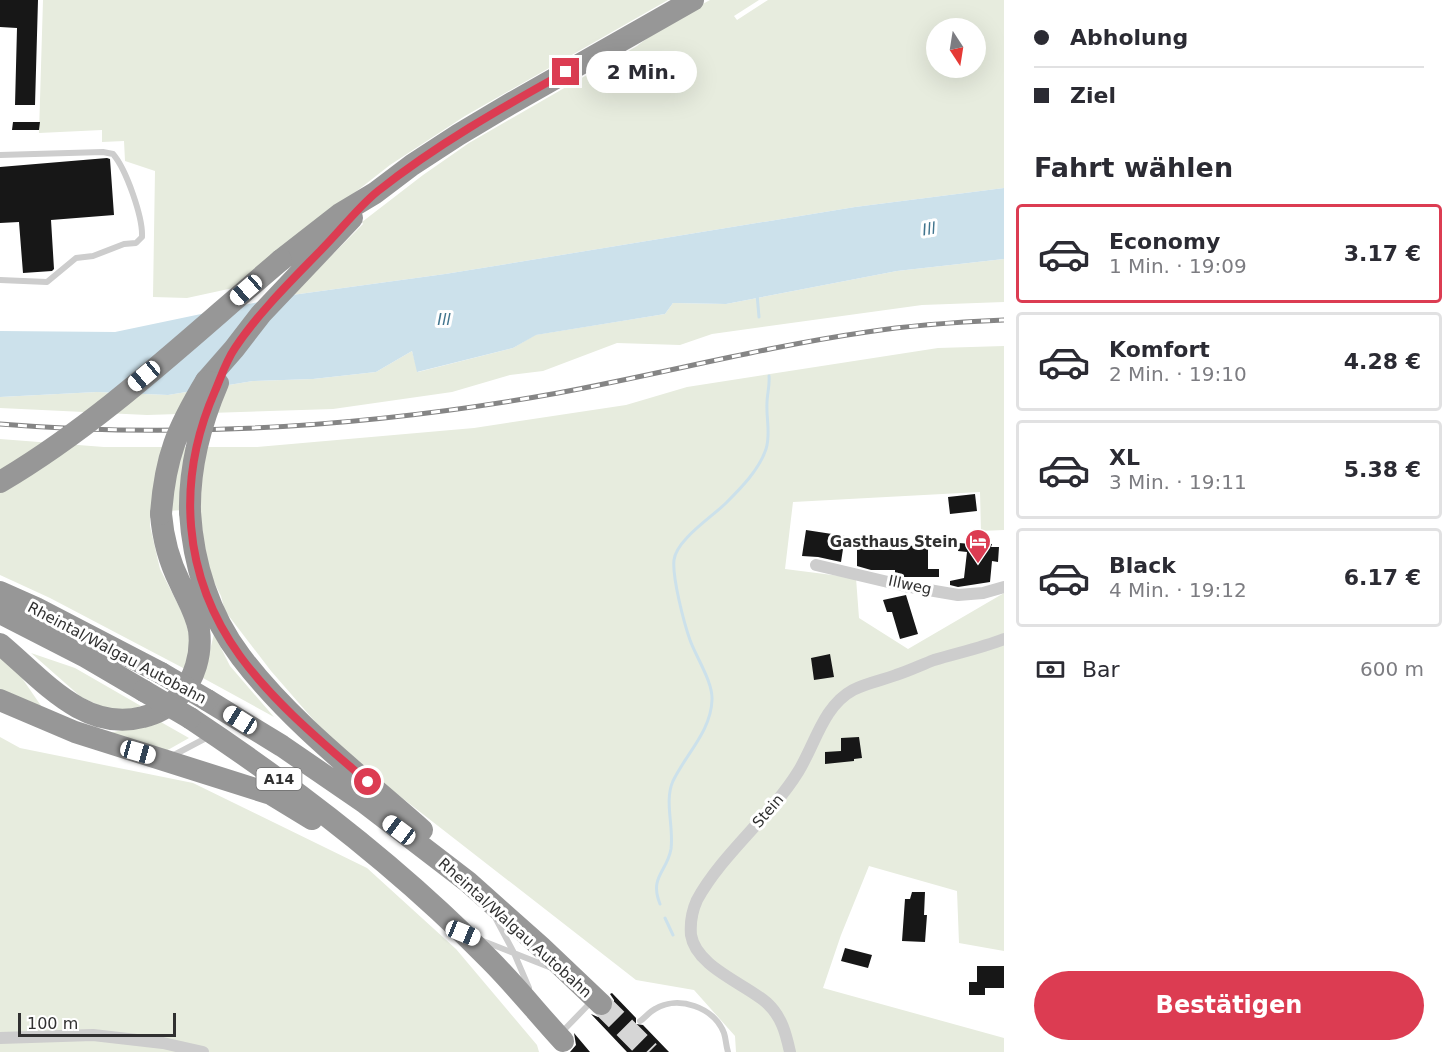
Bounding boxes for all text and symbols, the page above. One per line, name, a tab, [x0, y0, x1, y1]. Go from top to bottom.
north arrow	[926, 18, 986, 78]
map controls	[926, 18, 986, 78]
text: Abholung	[1070, 25, 1188, 50]
callout: 2 Min.	[587, 51, 698, 93]
route end	[552, 58, 579, 85]
text: 2 Min.	[607, 60, 676, 84]
text: Ziel	[1070, 83, 1116, 108]
text: Fahrt wählen	[1034, 152, 1233, 183]
water label: Ill	[921, 219, 938, 239]
icon: car	[1037, 227, 1091, 281]
text: Economy	[1109, 229, 1220, 254]
text: 3.17 €	[1344, 241, 1421, 266]
text: 1 Min. · 19:09	[1109, 254, 1247, 278]
car	[227, 271, 265, 309]
water label: Ill	[437, 310, 451, 329]
icon: car	[1037, 335, 1091, 389]
text: Komfort	[1109, 337, 1210, 362]
text: 4.28 €	[1344, 349, 1421, 374]
car	[124, 358, 164, 394]
text: 2 Min. · 19:10	[1109, 362, 1247, 386]
icon: car	[1037, 443, 1091, 497]
text: XL	[1109, 445, 1140, 470]
text: 5.38 €	[1344, 457, 1421, 482]
text: 3 Min. · 19:11	[1109, 470, 1247, 494]
hotel icon: Gasthaus Stein	[963, 527, 993, 565]
place label: Gasthaus Stein	[830, 533, 958, 551]
icon: car	[1037, 551, 1091, 605]
text: Black	[1109, 553, 1176, 578]
text: 6.17 €	[1344, 565, 1421, 590]
street label: Illweg	[887, 572, 933, 598]
text: 4 Min. · 19:12	[1109, 578, 1247, 602]
street label: Rheintal/Walgau Autobahn	[25, 598, 209, 708]
icon: cash	[1034, 653, 1067, 686]
text: Bar	[1082, 657, 1120, 682]
text: 600 m	[1360, 657, 1424, 681]
car	[220, 703, 260, 737]
car	[118, 738, 158, 766]
road number: A14	[256, 768, 302, 790]
route start	[354, 768, 381, 795]
street label: Stein	[749, 791, 787, 831]
car	[379, 812, 419, 848]
street label: Rheintal/Walgau Autobahn	[435, 854, 595, 1002]
car	[443, 918, 483, 948]
button: Bestätigen	[1034, 971, 1424, 1040]
scale bar	[18, 1010, 176, 1038]
text: 100 m	[27, 1014, 78, 1033]

